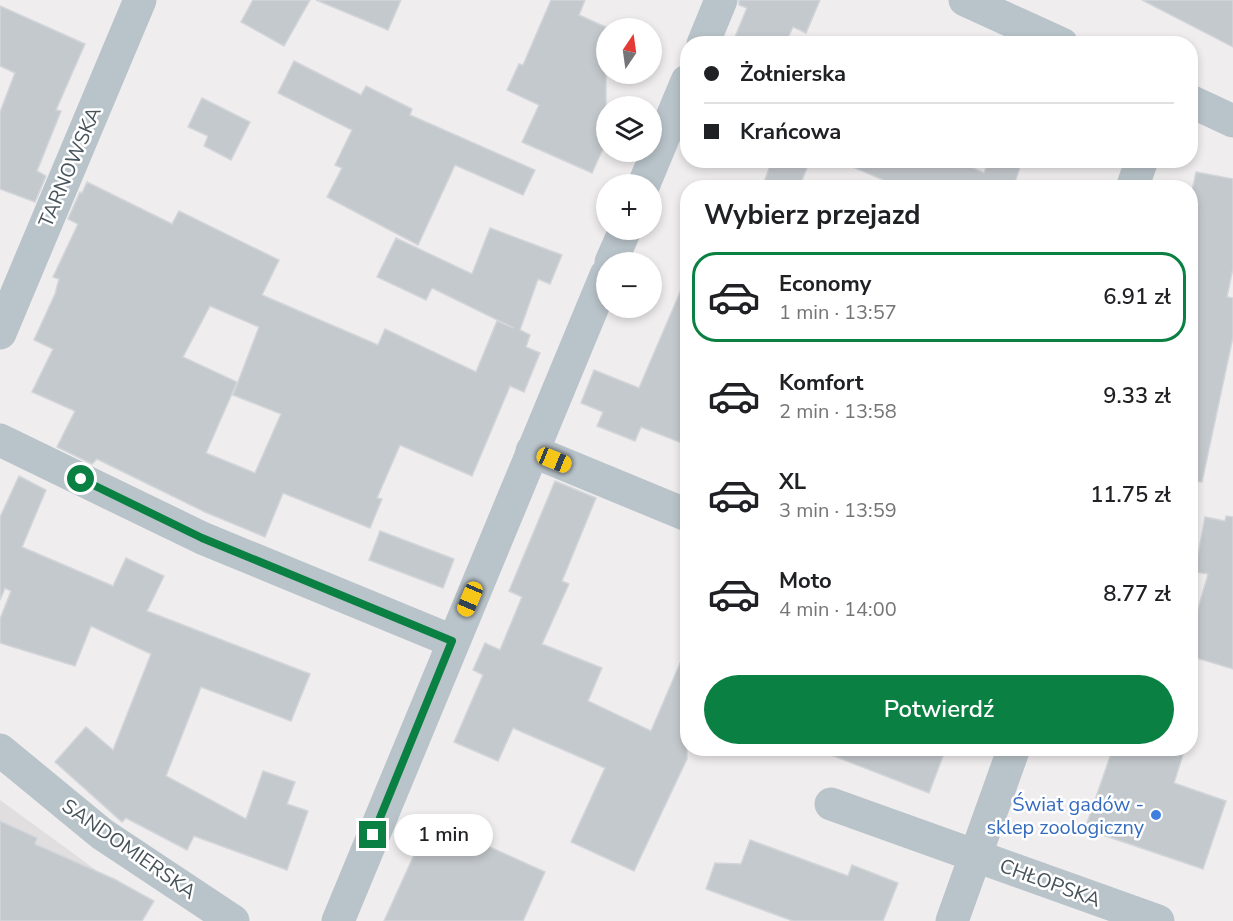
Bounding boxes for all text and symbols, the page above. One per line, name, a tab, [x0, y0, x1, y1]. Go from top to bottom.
north arrow	[596, 18, 662, 84]
map controls	[596, 18, 662, 318]
text: Żołnierska	[740, 59, 846, 89]
button: layers	[596, 96, 662, 162]
street label: TARNOWSKA	[32, 102, 108, 232]
text: Krańcowa	[740, 117, 841, 147]
button: +	[596, 174, 662, 240]
text: Wybierz przejazd	[704, 197, 921, 234]
button: −	[596, 252, 662, 318]
text: Economy	[779, 269, 871, 299]
icon: car	[707, 270, 761, 324]
text: 6.91 zł	[1103, 282, 1171, 312]
text: 1 min · 13:57	[779, 299, 897, 326]
text: Komfort	[779, 368, 863, 398]
icon: car	[707, 369, 761, 423]
text: 9.33 zł	[1103, 381, 1171, 411]
text: 2 min · 13:58	[779, 398, 897, 425]
car	[534, 445, 574, 475]
route start	[67, 465, 94, 492]
text: XL	[779, 467, 806, 497]
icon: car	[707, 468, 761, 522]
text: 11.75 zł	[1090, 480, 1171, 510]
text: 3 min · 13:59	[779, 497, 897, 524]
text: Moto	[779, 566, 832, 596]
icon: car	[707, 567, 761, 621]
car	[455, 579, 485, 619]
text: 8.77 zł	[1103, 579, 1171, 609]
text: 4 min · 14:00	[779, 596, 897, 623]
button: Potwierdź	[704, 675, 1174, 744]
place label: Świat gadów - sklep zoologiczny	[986, 791, 1145, 841]
street label: SANDOMIERSKA	[57, 793, 202, 906]
marker: Świat gadów - sklep zoologiczny	[1149, 808, 1163, 822]
callout: 1 min	[394, 814, 493, 856]
route end	[359, 821, 386, 848]
text: 1 min	[418, 821, 469, 848]
street label: CHŁOPSKA	[996, 852, 1105, 914]

